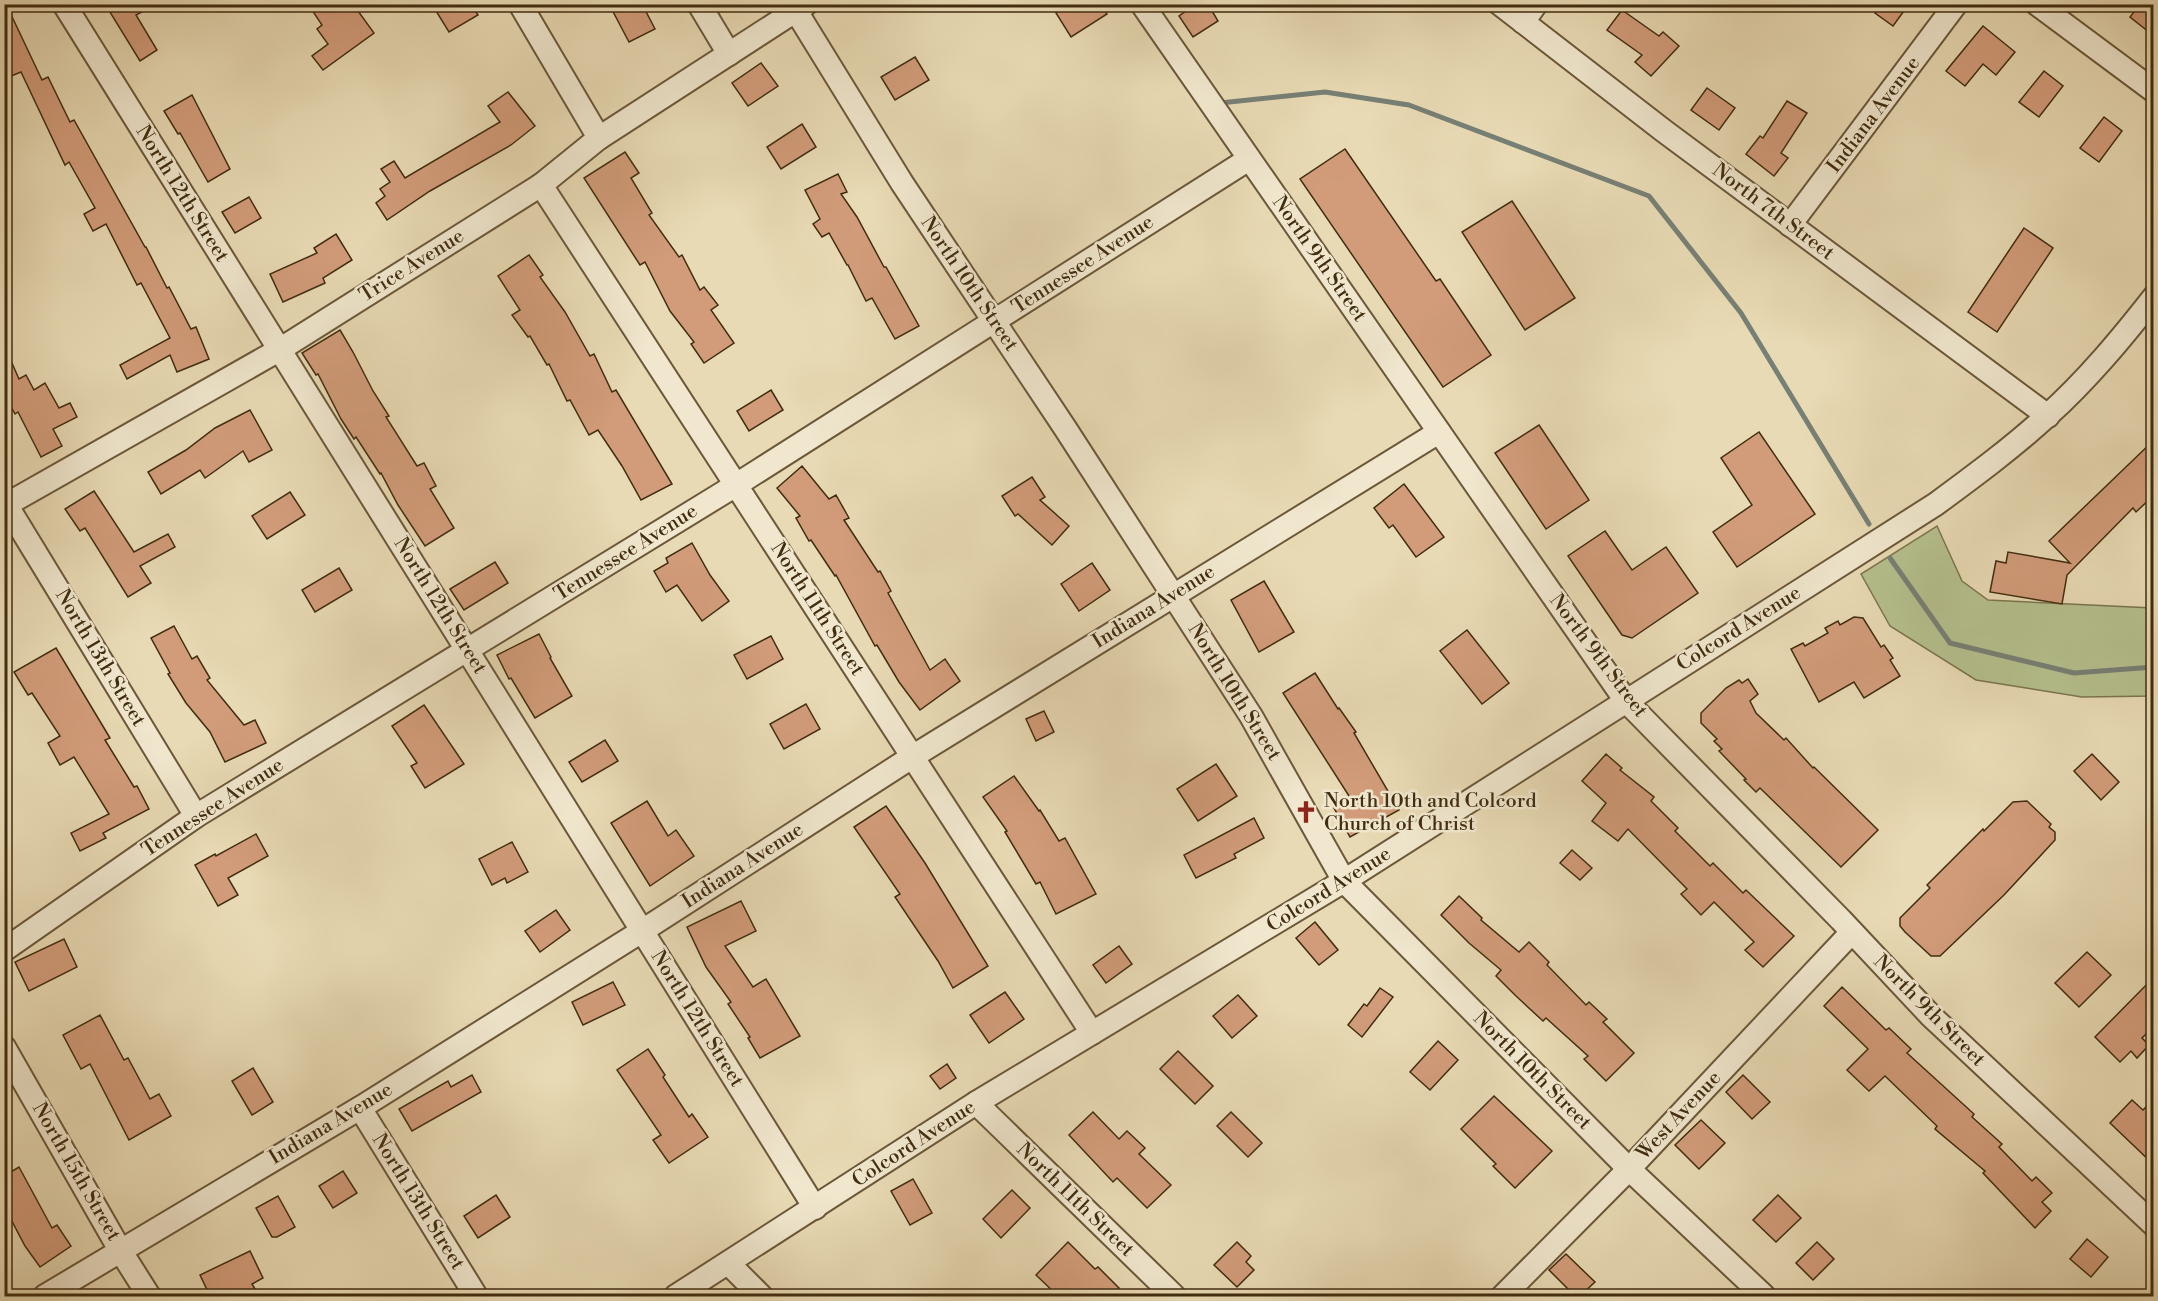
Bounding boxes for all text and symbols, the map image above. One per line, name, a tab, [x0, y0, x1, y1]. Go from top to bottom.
street label: Indiana Avenue	[1822, 52, 1926, 178]
street label: North 12th Street	[130, 121, 234, 267]
street label: North 7th Street	[1707, 158, 1839, 266]
street label: North 9th Street	[1266, 191, 1372, 327]
street label: Tennessee Avenue	[1007, 210, 1159, 320]
street label: North 10th Street	[915, 212, 1023, 356]
street label: Trice Avenue	[355, 224, 469, 308]
street label: Tennessee Avenue	[550, 499, 702, 607]
street label: North 12th Street	[388, 533, 492, 679]
street label: North 11th Street	[765, 538, 869, 680]
street label: Indiana Avenue	[1088, 559, 1220, 655]
street label: Colcord Avenue	[1672, 581, 1806, 677]
street label: North 13th Street	[49, 585, 151, 731]
street label: North 9th Street	[1543, 589, 1653, 723]
street label: North 10th Street	[1182, 619, 1286, 765]
street label: Tennessee Avenue	[137, 753, 289, 863]
place label: North 10th and Colcord Church of Christ	[1324, 789, 1537, 837]
church icon: North 10th and Colcord Church of Christ	[1293, 799, 1319, 825]
street label: Indiana Avenue	[678, 817, 808, 915]
street label: Colcord Avenue	[1262, 842, 1396, 938]
street label: North 12th Street	[645, 946, 749, 1092]
street label: North 9th Street	[1868, 950, 1990, 1072]
street label: North 10th Street	[1468, 1007, 1596, 1135]
street label: West Avenue	[1631, 1066, 1727, 1167]
street label: Indiana Avenue	[265, 1077, 397, 1171]
street label: Colcord Avenue	[848, 1095, 980, 1193]
street label: North 15th Street	[26, 1098, 126, 1246]
street label: North 13th Street	[366, 1129, 470, 1275]
street label: North 11th Street	[1011, 1138, 1139, 1262]

